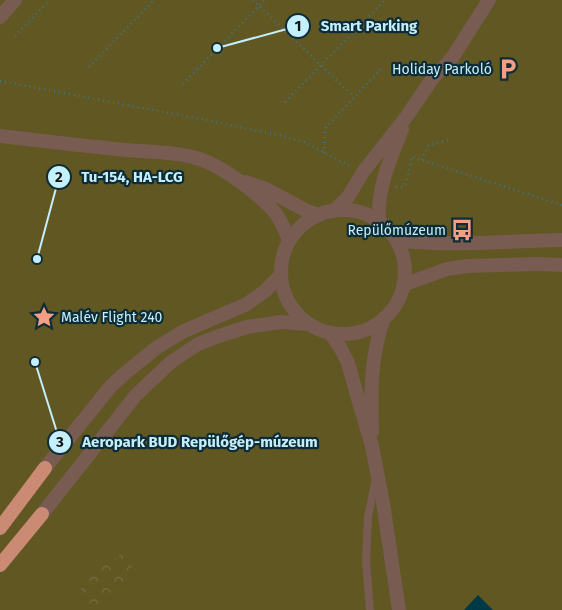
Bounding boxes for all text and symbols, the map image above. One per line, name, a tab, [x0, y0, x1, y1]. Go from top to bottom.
callout: Smart Parking	[285, 11, 427, 41]
text: 1	[295, 17, 301, 35]
text: Smart Parking	[321, 17, 418, 35]
parking icon: Holiday Parkoló	[495, 56, 521, 82]
place label: Holiday Parkoló	[392, 61, 492, 78]
callout: Tu-154, HA-LCG	[47, 162, 193, 192]
text: 2	[55, 168, 63, 186]
text: Tu-154, HA-LCG	[81, 168, 183, 186]
bus stop icon: Repülőmúzeum	[449, 217, 475, 243]
place label: Repülőmúzeum	[347, 222, 446, 239]
place icon: Malév Flight 240	[31, 304, 57, 330]
place label: Malév Flight 240	[61, 309, 163, 326]
callout: Aeropark BUD Repülőgép-múzeum	[48, 427, 328, 457]
text: 3	[55, 433, 64, 451]
text: Aeropark BUD Repülőgép-múzeum	[81, 433, 318, 451]

